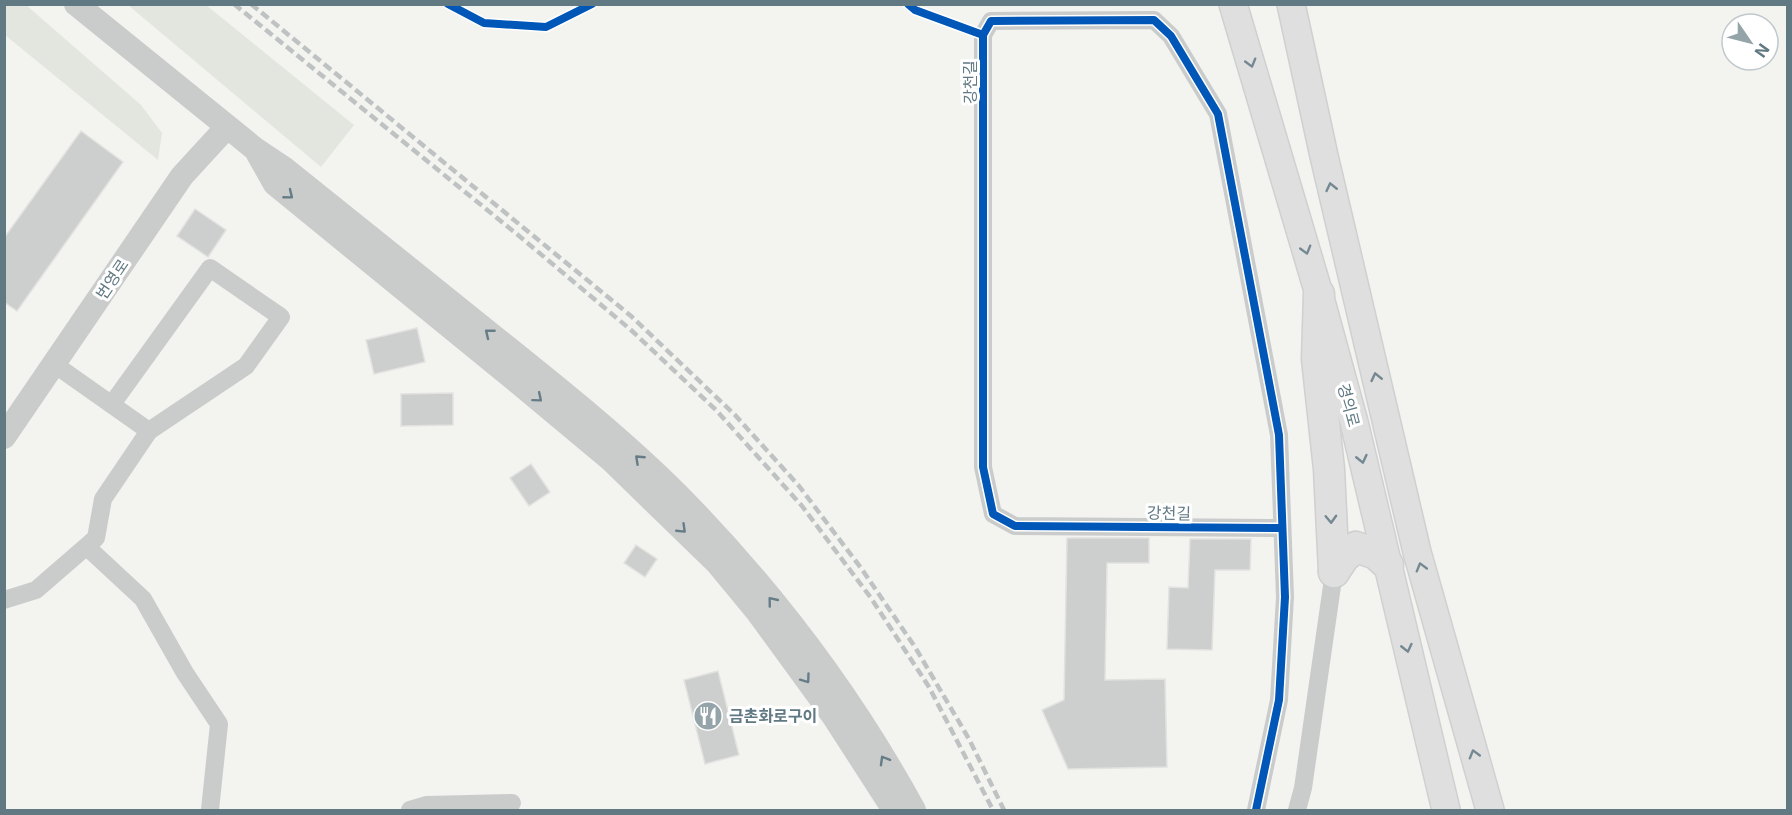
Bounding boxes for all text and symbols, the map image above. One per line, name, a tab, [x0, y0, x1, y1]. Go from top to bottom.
north arrow	[1720, 12, 1780, 72]
text: N	[1751, 40, 1774, 61]
one-way arrow	[1244, 57, 1256, 68]
street label: 강천길	[960, 60, 980, 104]
one-way arrow	[1326, 182, 1339, 192]
one-way arrow	[282, 188, 293, 199]
one-way arrow	[1299, 244, 1311, 255]
street label: 번영로	[91, 255, 133, 303]
one-way arrow	[485, 330, 496, 341]
one-way arrow	[1370, 372, 1383, 382]
street label: 경의로	[1334, 381, 1364, 429]
one-way arrow	[531, 391, 542, 402]
one-way arrow	[1355, 453, 1368, 463]
one-way arrow	[635, 455, 646, 466]
street label: 강천길	[1147, 503, 1191, 523]
one-way arrow	[1325, 515, 1338, 524]
one-way arrow	[674, 522, 685, 533]
one-way arrow	[1416, 562, 1428, 572]
one-way arrow	[769, 597, 780, 608]
one-way arrow	[1400, 643, 1413, 653]
one-way arrow	[799, 672, 810, 683]
restaurant icon: 금촌화로구이	[692, 700, 724, 732]
place label: 금촌화로구이	[729, 706, 817, 726]
one-way arrow	[1469, 749, 1481, 760]
one-way arrow	[880, 756, 892, 766]

